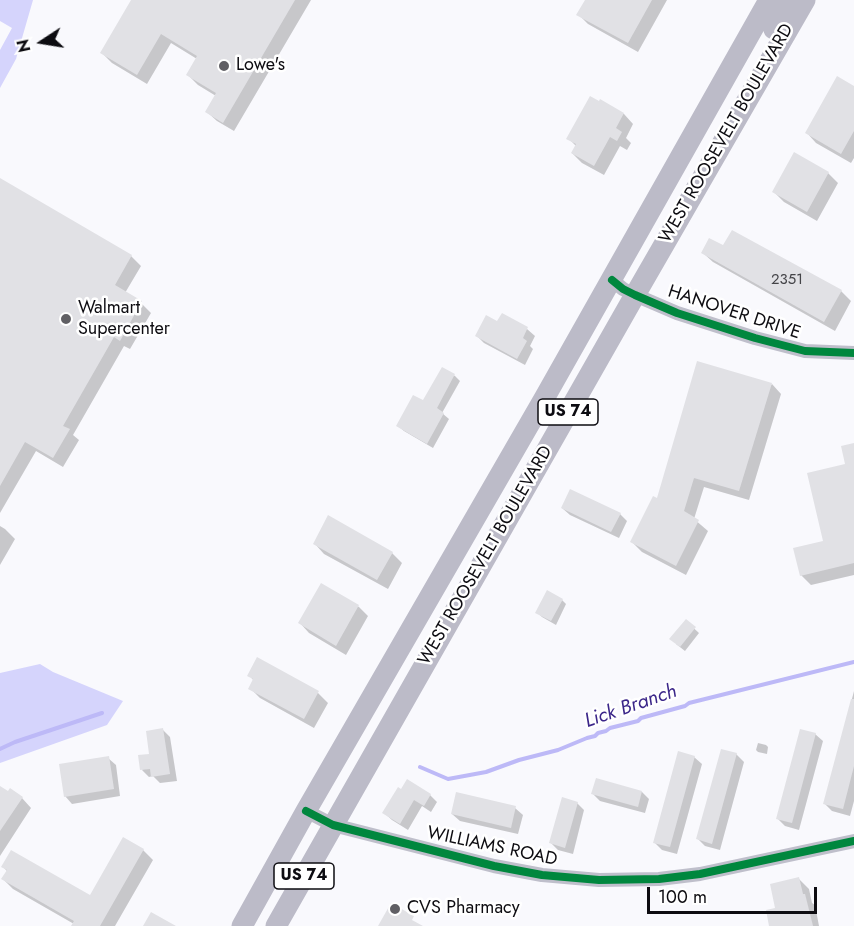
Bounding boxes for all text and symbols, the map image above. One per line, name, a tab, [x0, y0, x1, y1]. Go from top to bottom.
north arrow	[12, 12, 72, 72]
street label: WEST ROOSEVELT BOULEVARD	[655, 20, 799, 248]
text: N	[11, 37, 36, 54]
place label: Lowe's	[236, 55, 285, 77]
marker: Lowe's	[217, 59, 231, 73]
house number: 2351	[771, 271, 803, 289]
street label: HANOVER DRIVE	[665, 281, 803, 345]
place label: Walmart Supercenter	[78, 298, 170, 340]
marker: Walmart Supercenter	[59, 312, 73, 326]
road number: US 74	[538, 399, 598, 425]
street label: WEST ROOSEVELT BOULEVARD	[414, 442, 558, 670]
water label: Lick Branch	[582, 680, 680, 734]
street label: WILLIAMS ROAD	[425, 823, 559, 871]
road number: US 74	[274, 863, 334, 889]
scale bar	[650, 875, 820, 913]
text: 100 m	[658, 884, 707, 910]
place label: CVS Pharmacy	[407, 898, 520, 920]
marker: CVS Pharmacy	[388, 902, 402, 916]

